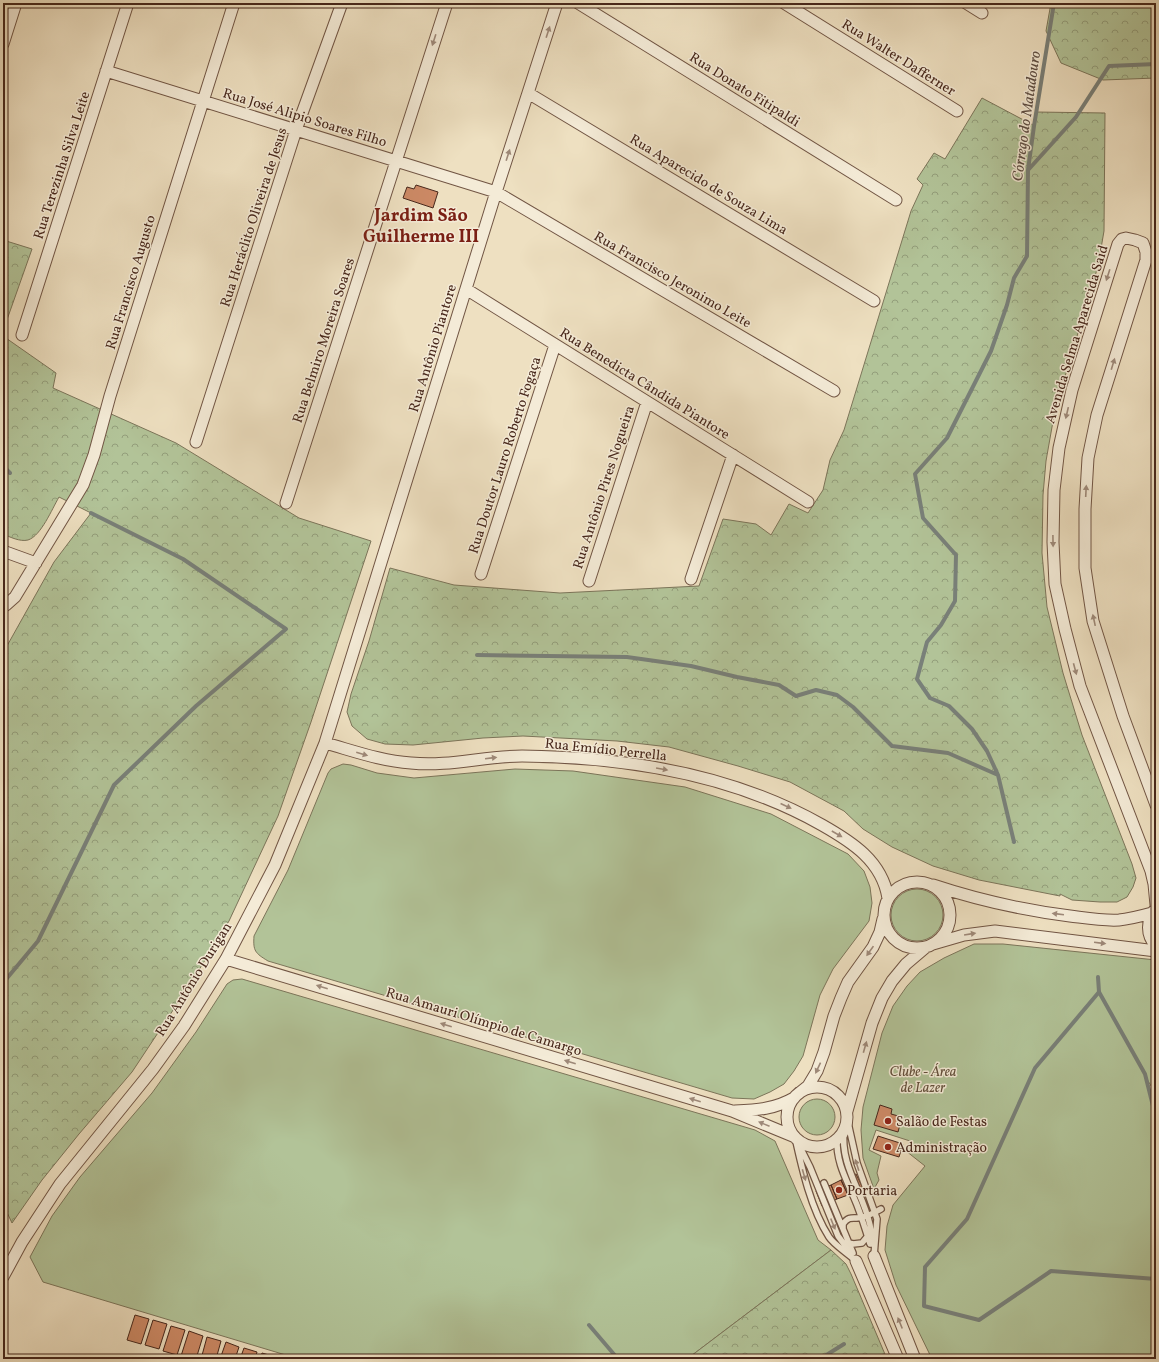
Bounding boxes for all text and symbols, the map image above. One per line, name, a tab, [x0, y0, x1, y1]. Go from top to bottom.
street label: Rua Walter Dafferner	[838, 16, 959, 101]
one-way arrow	[545, 25, 551, 37]
one-way arrow	[431, 34, 437, 46]
street label: Rua Donato Fitipaldi	[685, 49, 803, 132]
water label: Córrego do Matadouro	[1008, 50, 1047, 183]
street label: Rua José Alipio Soares Filho	[220, 84, 389, 152]
street label: Rua Terezinha Silva Leite	[30, 89, 95, 242]
street label: Rua Heráclito Oliveira de Jesus	[216, 125, 292, 310]
street label: Rua Aparecido de Souza Lima	[626, 130, 791, 240]
one-way arrow	[505, 149, 511, 161]
district label: Jardim São Guilherme III	[363, 204, 479, 250]
street label: Rua Francisco Augusto	[102, 213, 161, 352]
street label: Rua Francisco Jeronimo Leite	[590, 227, 755, 333]
street label: Avenida Selma Aparecida Said	[1041, 243, 1114, 426]
street label: Rua Belmiro Moreira Soares	[289, 255, 360, 426]
one-way arrow	[1105, 269, 1111, 281]
street label: Rua Antônio Piantore	[405, 282, 462, 415]
street label: Rua Benedicta Cândida Piantore	[556, 324, 733, 445]
street label: Rua Doutor Lauro Roberto Fogaça	[465, 354, 546, 556]
one-way arrow	[1110, 358, 1116, 370]
street label: Rua Antônio Pires Nogueira	[569, 403, 640, 572]
one-way arrow	[1063, 406, 1069, 419]
one-way arrow	[1083, 484, 1089, 497]
one-way arrow	[1050, 535, 1056, 548]
one-way arrow	[1090, 614, 1096, 626]
one-way arrow	[1073, 663, 1079, 675]
street label: Rua Emídio Perrella	[544, 735, 668, 766]
one-way arrow	[356, 751, 368, 757]
one-way arrow	[485, 755, 497, 761]
one-way arrow	[656, 766, 668, 772]
one-way arrow	[780, 803, 792, 810]
one-way arrow	[831, 830, 843, 837]
one-way arrow	[1052, 911, 1064, 917]
street label: Rua Antônio Durigan	[151, 919, 237, 1040]
one-way arrow	[964, 931, 976, 937]
one-way arrow	[1093, 940, 1106, 947]
one-way arrow	[866, 945, 874, 956]
one-way arrow	[315, 984, 327, 990]
street label: Rua Amauri Olímpio de Camargo	[383, 984, 584, 1061]
one-way arrow	[440, 1022, 452, 1028]
one-way arrow	[862, 1041, 868, 1053]
one-way arrow	[564, 1059, 576, 1065]
one-way arrow	[815, 1062, 821, 1074]
park label: Clube - Área de Lazer	[890, 1063, 957, 1098]
one-way arrow	[689, 1097, 701, 1103]
place label: Salão de Festas	[896, 1113, 987, 1132]
marker: Salão de Festas	[883, 1116, 893, 1126]
one-way arrow	[757, 1121, 769, 1127]
place label: Administração	[896, 1139, 987, 1158]
marker: Administração	[883, 1142, 893, 1152]
one-way arrow	[854, 1158, 860, 1170]
one-way arrow	[801, 1170, 807, 1182]
place label: Portaria	[847, 1182, 897, 1201]
marker: Portaria	[834, 1185, 844, 1195]
one-way arrow	[830, 1219, 836, 1230]
one-way arrow	[897, 1317, 903, 1328]

